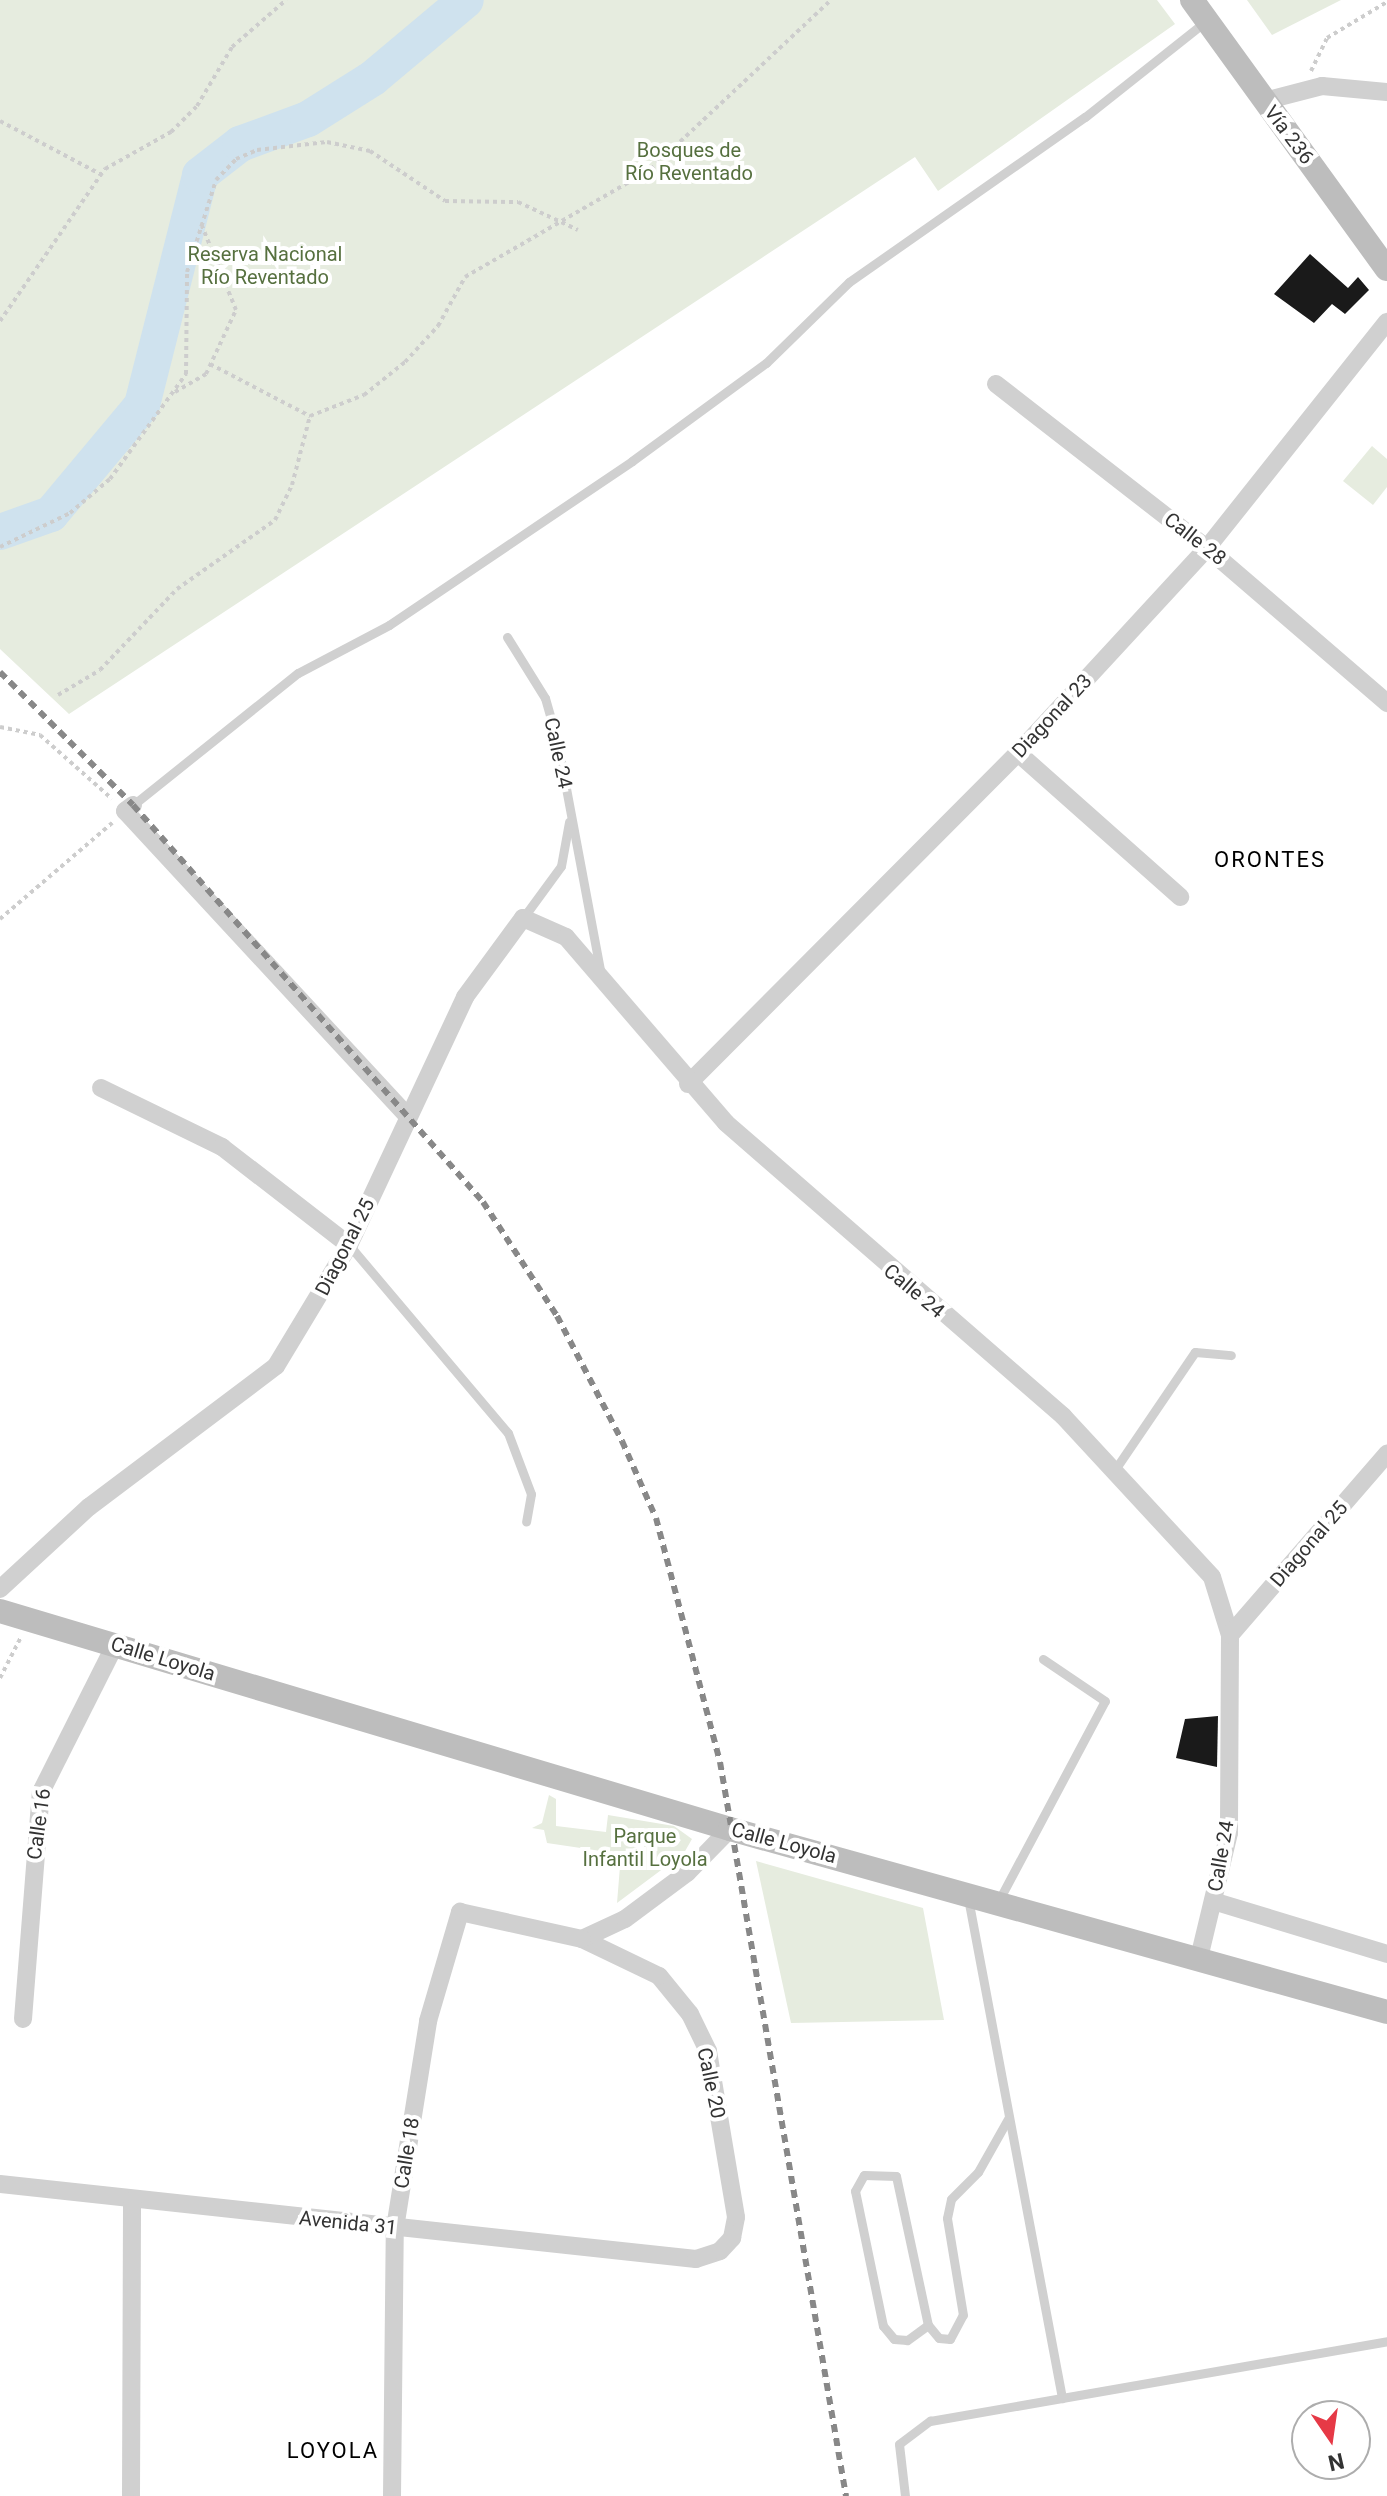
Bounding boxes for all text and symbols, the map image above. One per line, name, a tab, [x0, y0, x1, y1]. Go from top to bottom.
street label: Vía 236	[1259, 101, 1319, 169]
park label: Bosques de Río Reventado	[625, 139, 753, 186]
park label: Reserva Nacional Río Reventado	[188, 243, 342, 290]
street label: Calle 28	[1159, 507, 1231, 571]
street label: Diagonal 23	[1007, 669, 1097, 763]
street label: Calle 24	[539, 715, 577, 791]
district label: ORONTES	[1214, 847, 1326, 873]
street label: Diagonal 25	[310, 1194, 380, 1300]
street label: Calle 24	[879, 1259, 949, 1323]
street label: Diagonal 25	[1265, 1496, 1353, 1592]
street label: Calle Loyola	[108, 1632, 218, 1686]
street label: Calle 16	[22, 1787, 56, 1861]
street label: Calle Loyola	[729, 1817, 839, 1869]
street label: Calle 24	[1203, 1819, 1239, 1893]
park label: Parque Infantil Loyola	[582, 1824, 708, 1871]
street label: Calle 20	[692, 2045, 730, 2121]
street label: Calle 18	[390, 2116, 424, 2190]
street label: Avenida 31	[298, 2206, 398, 2240]
north arrow	[1291, 2400, 1371, 2480]
district label: LOYOLA	[287, 2438, 379, 2464]
text: N	[1326, 2448, 1346, 2476]

